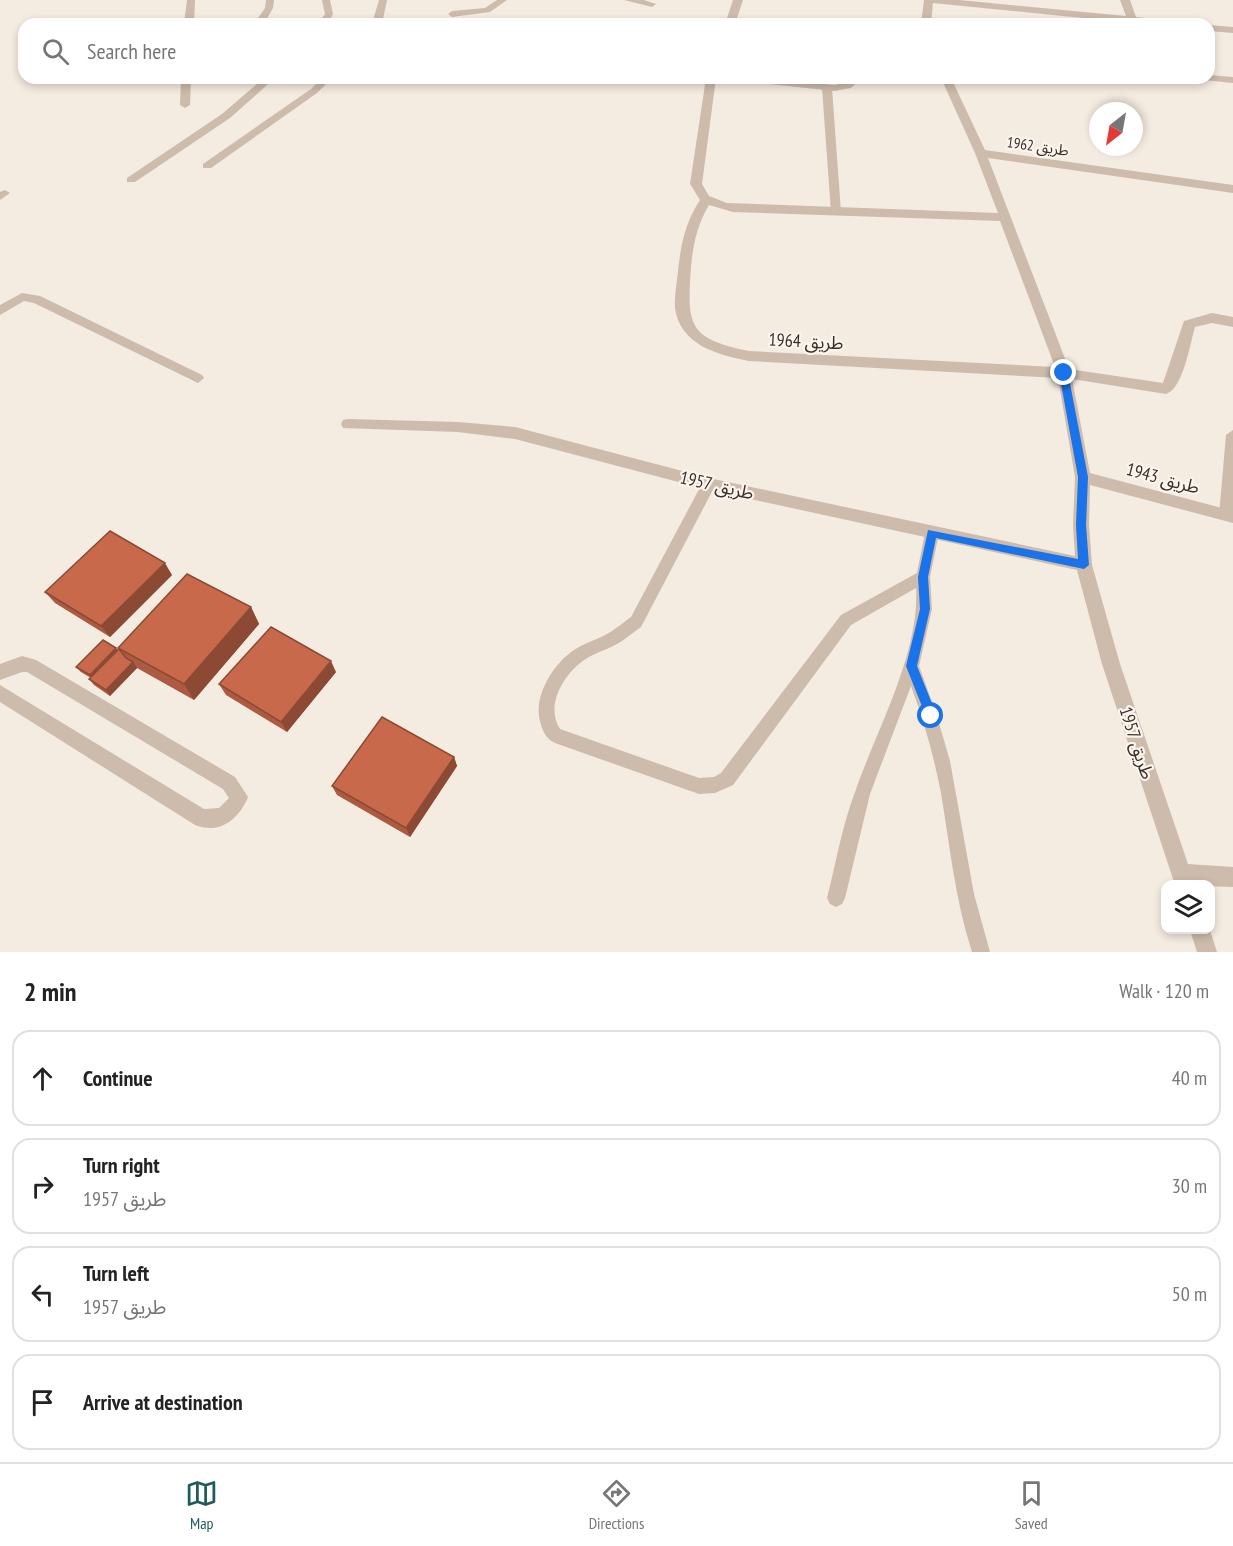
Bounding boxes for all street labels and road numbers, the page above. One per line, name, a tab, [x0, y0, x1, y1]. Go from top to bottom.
street label: طريق 1962	[1006, 132, 1070, 161]
street label: طريق 1964	[768, 328, 844, 354]
street label: طريق 1943	[1124, 457, 1202, 499]
street label: طريق 1957	[678, 465, 756, 505]
street label: طريق 1957	[1114, 704, 1160, 782]

